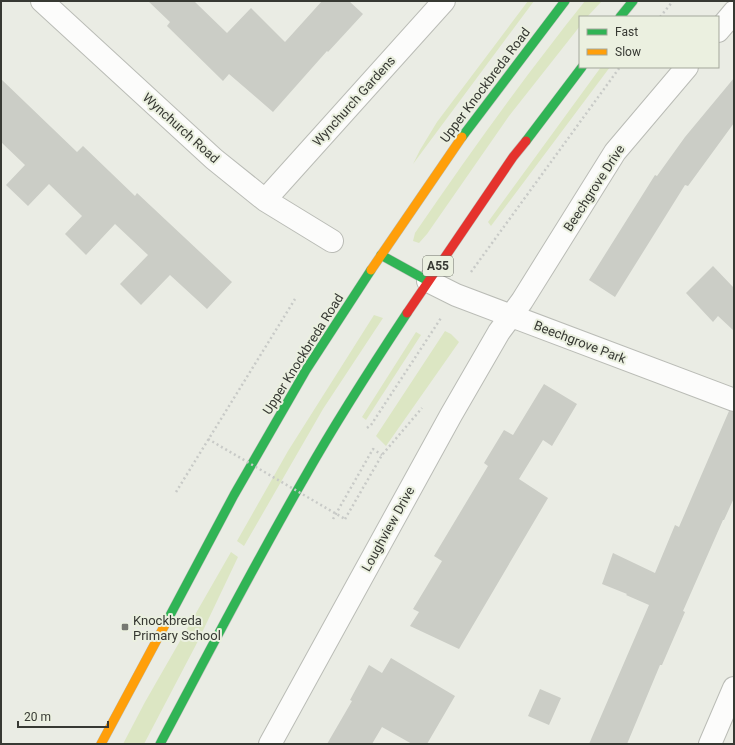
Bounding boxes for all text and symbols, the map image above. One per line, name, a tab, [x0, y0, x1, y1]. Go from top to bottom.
legend	[579, 16, 719, 68]
street label: Upper Knockbreda Road	[437, 25, 533, 145]
text: Fast	[615, 25, 638, 39]
text: Slow	[615, 45, 641, 59]
street label: Wynchurch Gardens	[310, 53, 399, 149]
street label: Wynchurch Road	[140, 90, 222, 166]
street label: Beechgrove Drive	[560, 142, 628, 234]
road number: A55	[423, 256, 453, 276]
street label: Upper Knockbreda Road	[260, 291, 346, 417]
street label: Beechgrove Park	[532, 318, 628, 367]
street label: Loughview Drive	[359, 484, 418, 574]
place label: Knockbreda Primary School	[133, 613, 221, 643]
marker: Knockbreda Primary School	[120, 622, 130, 632]
scale bar	[18, 703, 108, 729]
text: 20 m	[24, 710, 51, 724]

